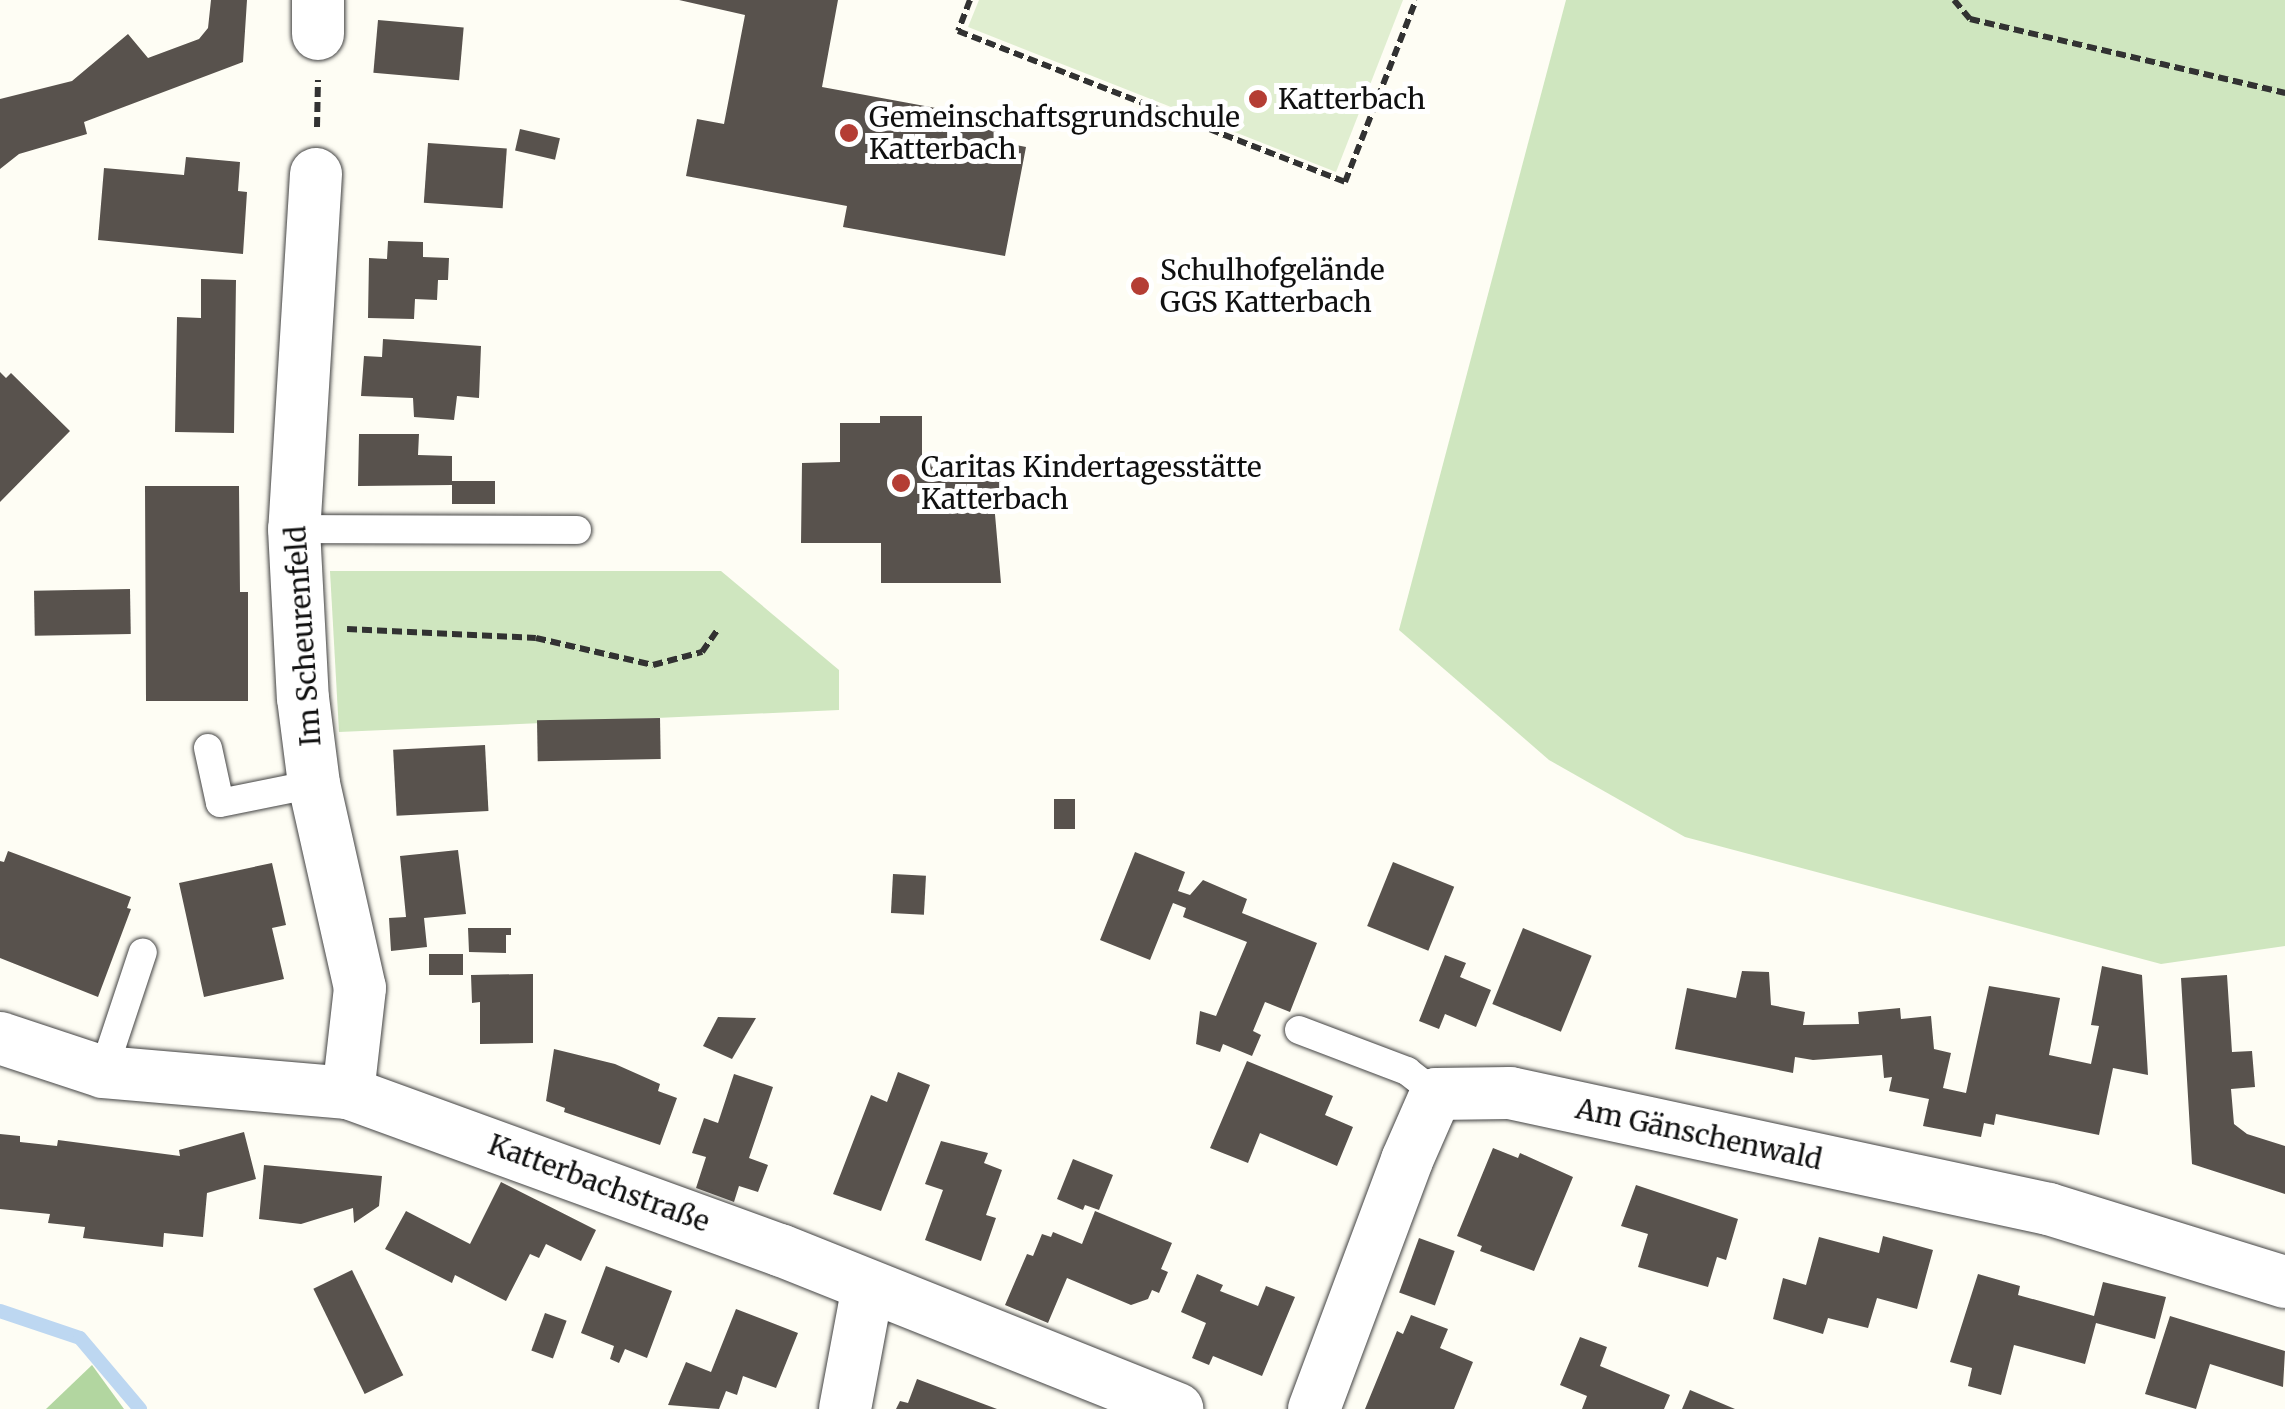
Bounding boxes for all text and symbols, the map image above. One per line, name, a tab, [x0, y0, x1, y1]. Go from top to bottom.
place label: Katterbach	[1278, 82, 1426, 116]
marker: Katterbach	[1247, 88, 1269, 110]
place label: Gemeinschaftsgrundschule Katterbach	[869, 100, 1240, 166]
marker: Gemeinschaftsgrundschule Katterbach	[838, 122, 860, 144]
place label: Schulhofgelände GGS Katterbach	[1160, 253, 1385, 319]
marker: Schulhofgelände GGS Katterbach	[1129, 275, 1151, 297]
place label: Caritas Kindertagesstätte Katterbach	[921, 450, 1262, 516]
marker: Caritas Kindertagesstätte Katterbach	[890, 472, 912, 494]
street label: Im Scheurenfeld	[279, 525, 327, 747]
street label: Am Gänschenwald	[1573, 1091, 1825, 1177]
street label: Katterbachstraße	[484, 1127, 714, 1239]

